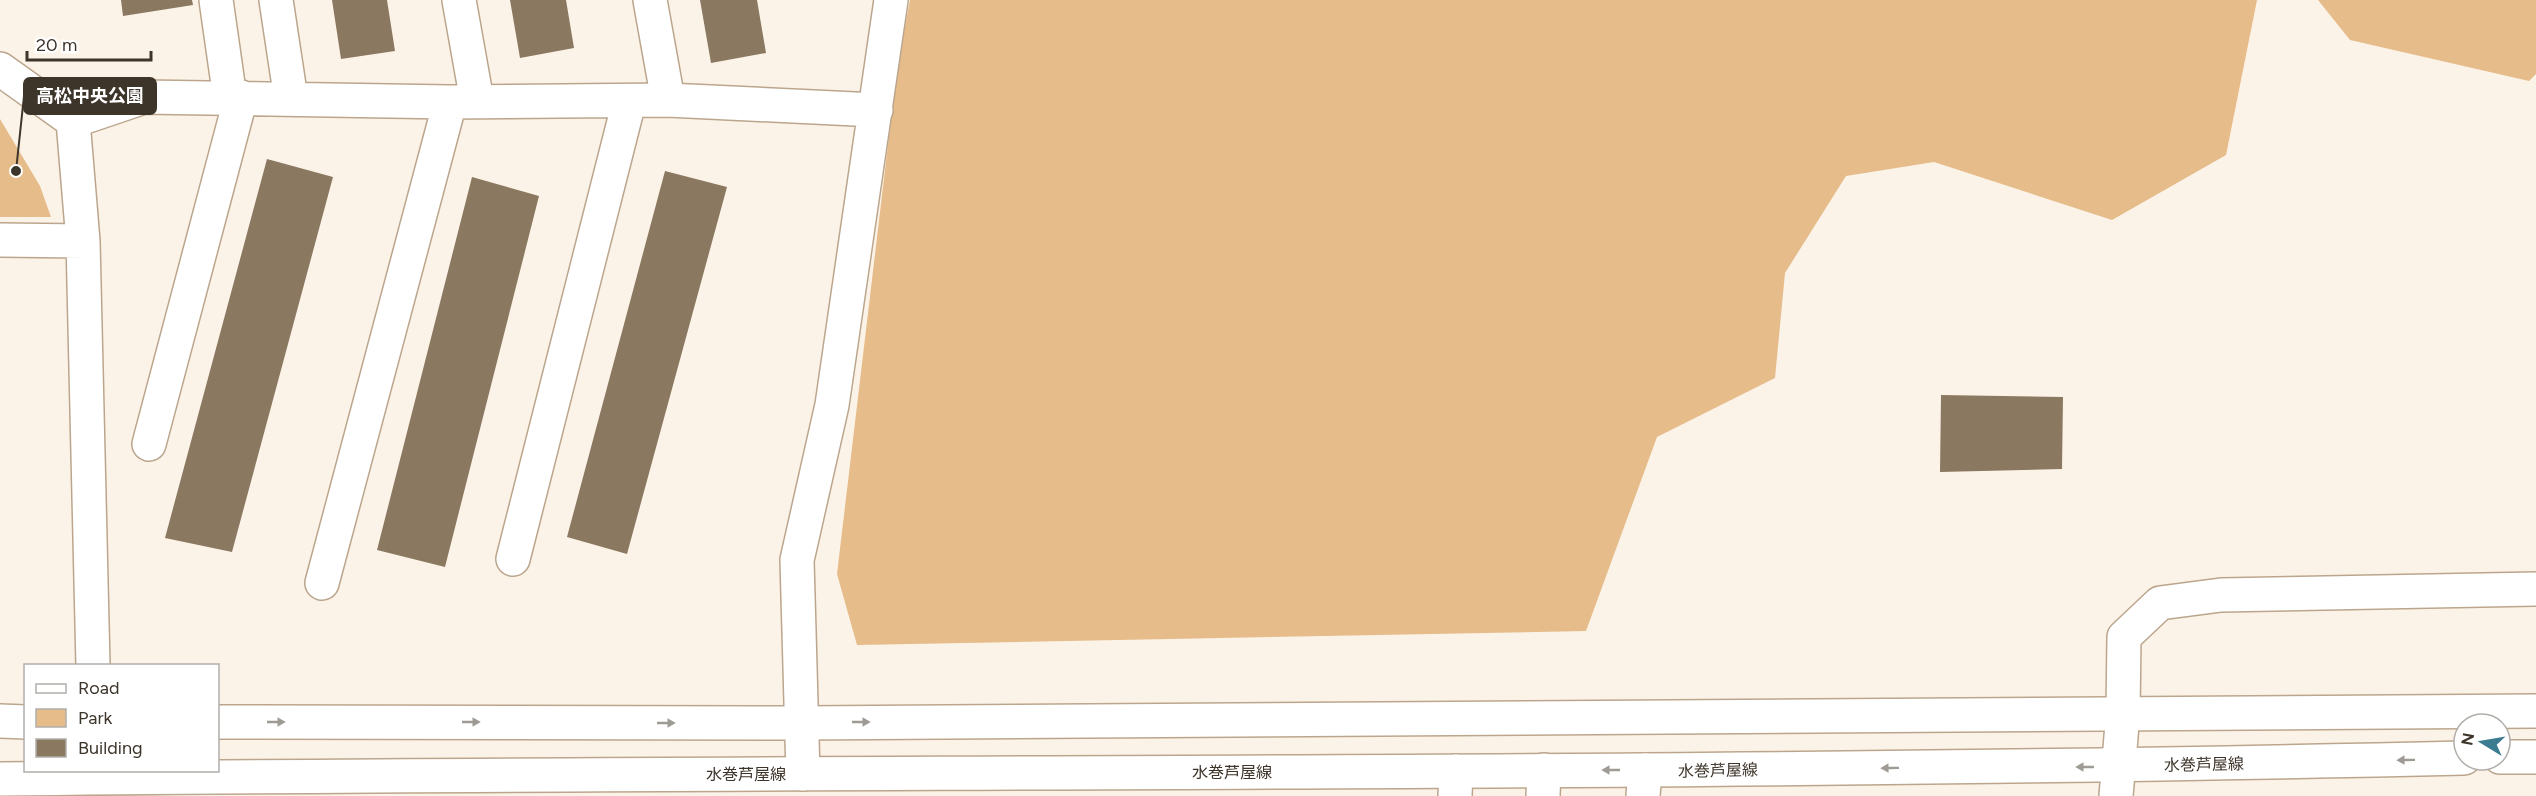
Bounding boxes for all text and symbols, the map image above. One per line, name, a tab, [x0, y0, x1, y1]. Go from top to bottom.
scale bar	[27, 24, 152, 62]
text: 20 m	[36, 34, 77, 56]
callout: 高松中央公園	[24, 78, 156, 114]
text: 高松中央公園	[36, 85, 144, 107]
legend	[24, 664, 219, 772]
text: Road	[78, 677, 119, 699]
text: Park	[78, 707, 113, 729]
north arrow	[2452, 712, 2512, 772]
one-way arrow	[266, 717, 285, 727]
one-way arrow	[461, 717, 480, 727]
one-way arrow	[851, 717, 870, 727]
one-way arrow	[656, 718, 675, 728]
text: N	[2457, 731, 2478, 747]
text: Building	[78, 737, 143, 759]
street label: 水巻芦屋線	[2164, 754, 2244, 775]
one-way arrow	[2396, 755, 2415, 764]
street label: 水巻芦屋線	[1678, 760, 1758, 781]
one-way arrow	[2075, 762, 2094, 771]
street label: 水巻芦屋線	[1192, 763, 1272, 782]
one-way arrow	[1880, 763, 1899, 773]
street label: 水巻芦屋線	[706, 765, 786, 784]
one-way arrow	[1601, 765, 1620, 775]

